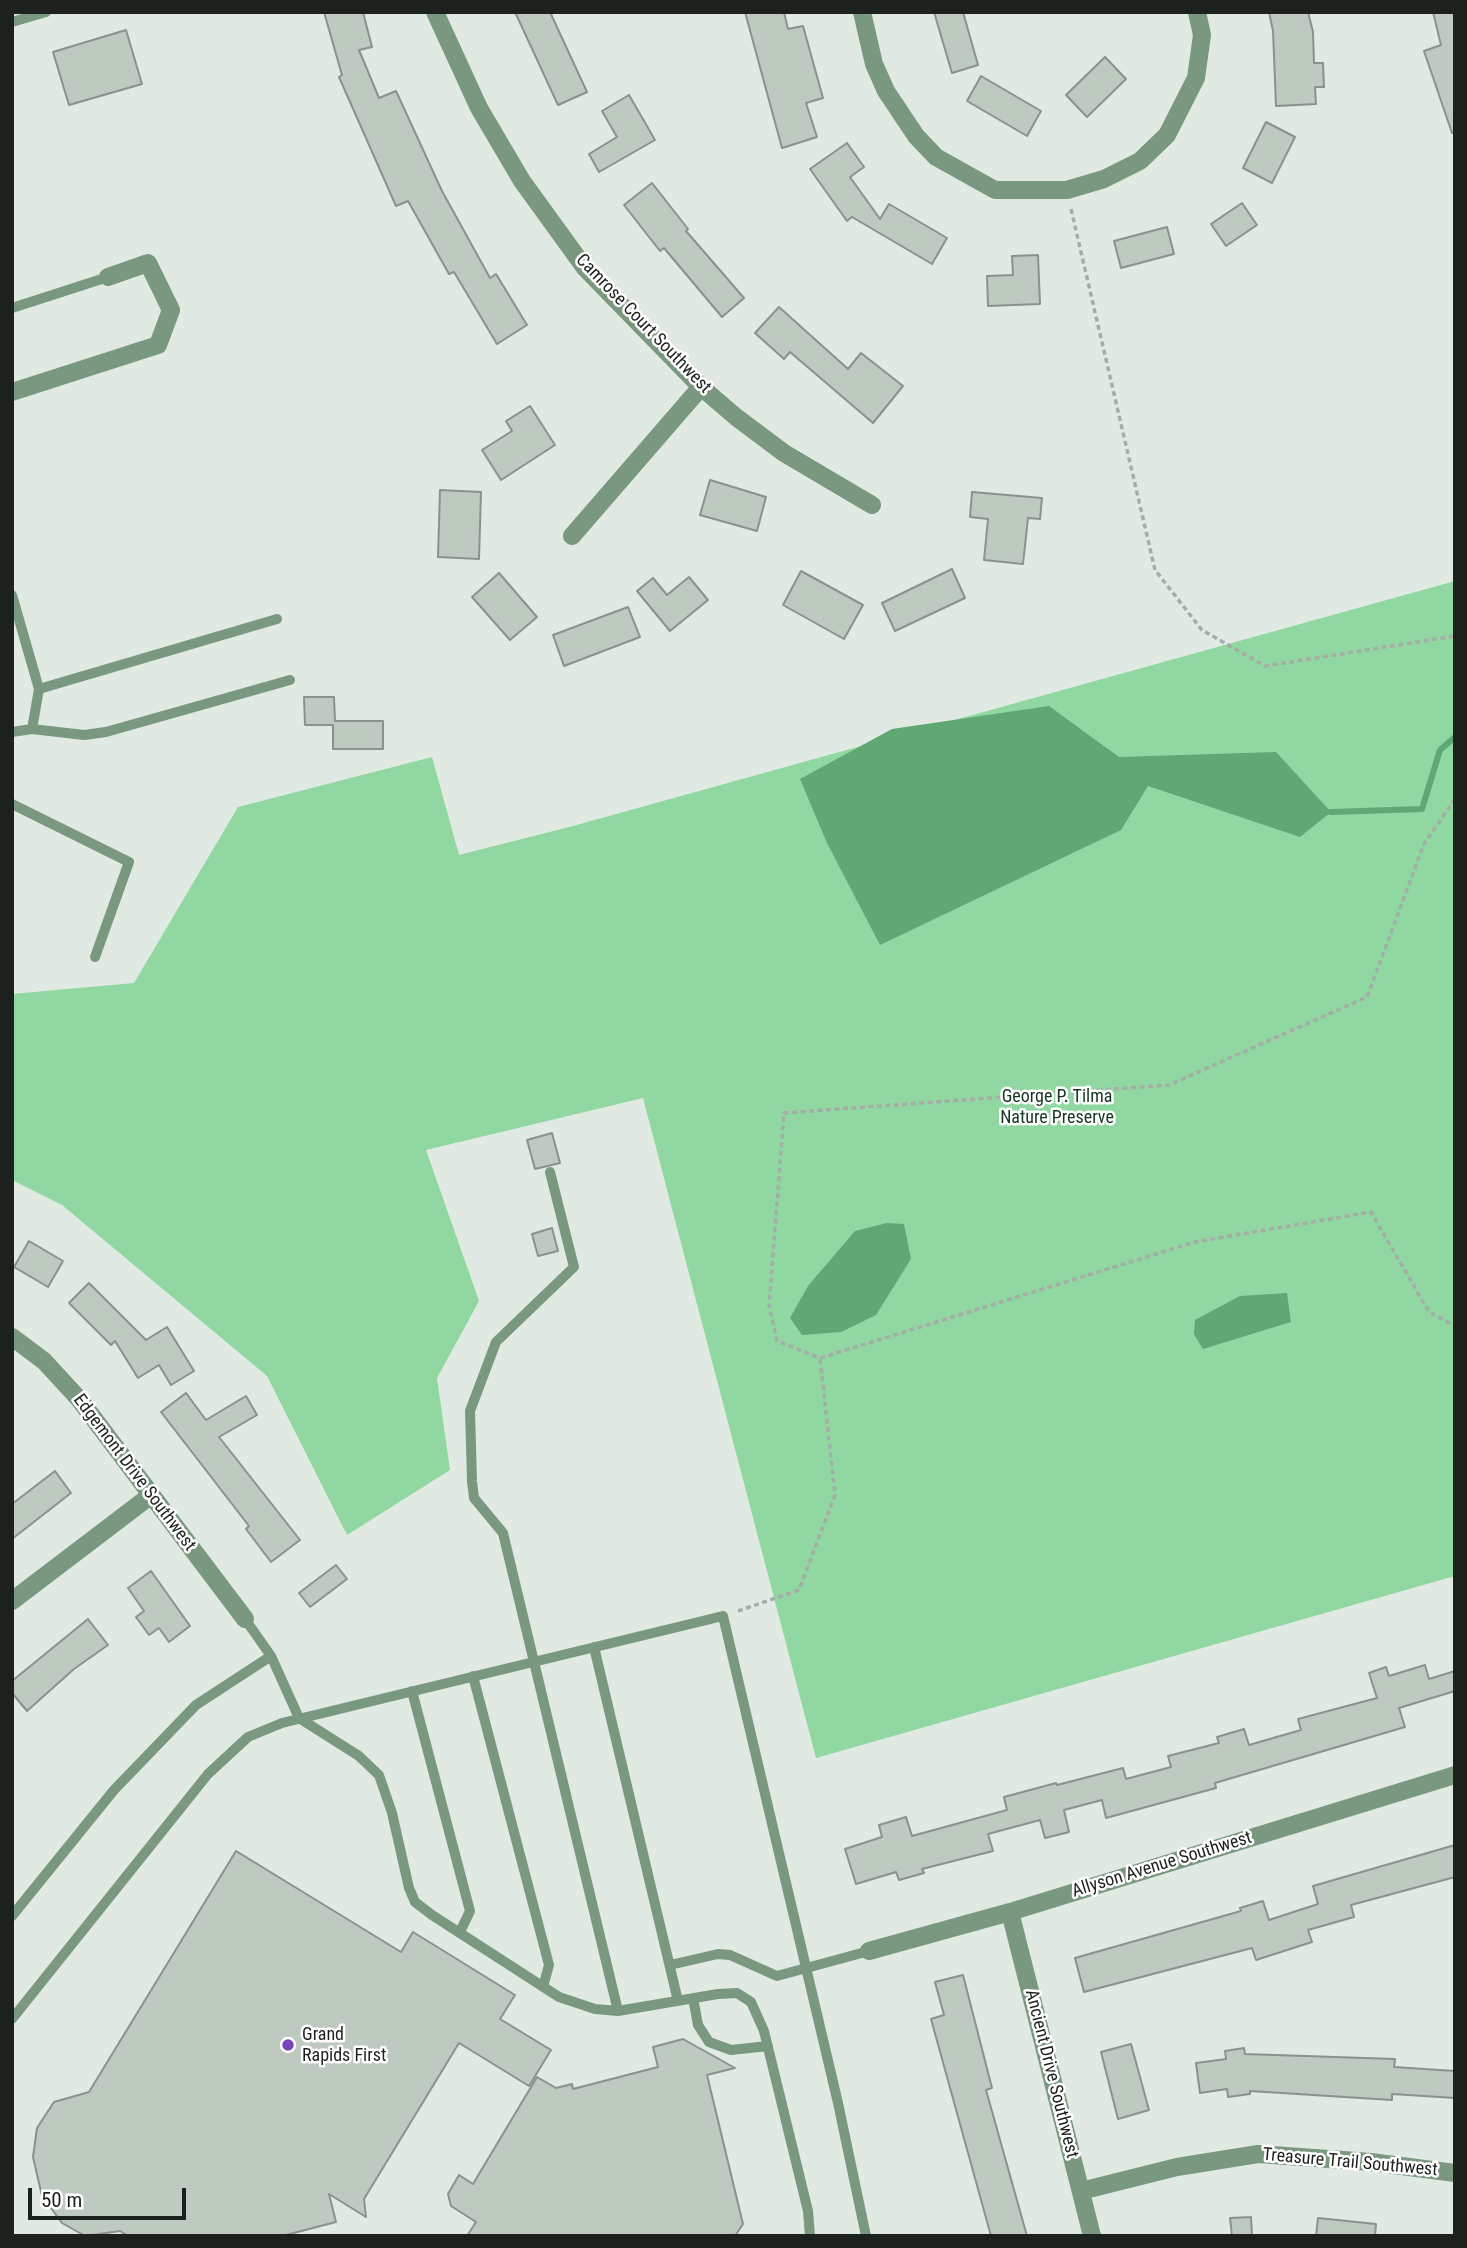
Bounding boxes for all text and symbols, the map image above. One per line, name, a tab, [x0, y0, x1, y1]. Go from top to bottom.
street label: Camrose Court Southwest	[571, 250, 715, 398]
park label: George P. Tilma Nature Preserve	[1000, 1086, 1114, 1128]
street label: Edgemont Drive Southwest	[68, 1390, 200, 1556]
street label: Allyson Avenue Southwest	[1069, 1827, 1255, 1903]
street label: Ancient Drive Southwest	[1020, 1987, 1082, 2161]
place label: Grand Rapids First	[302, 2024, 386, 2066]
marker: Grand Rapids First	[280, 2037, 296, 2053]
street label: Treasure Trail Southwest	[1262, 2145, 1438, 2181]
scale bar	[32, 2174, 189, 2218]
text: 50 m	[41, 2188, 82, 2212]

